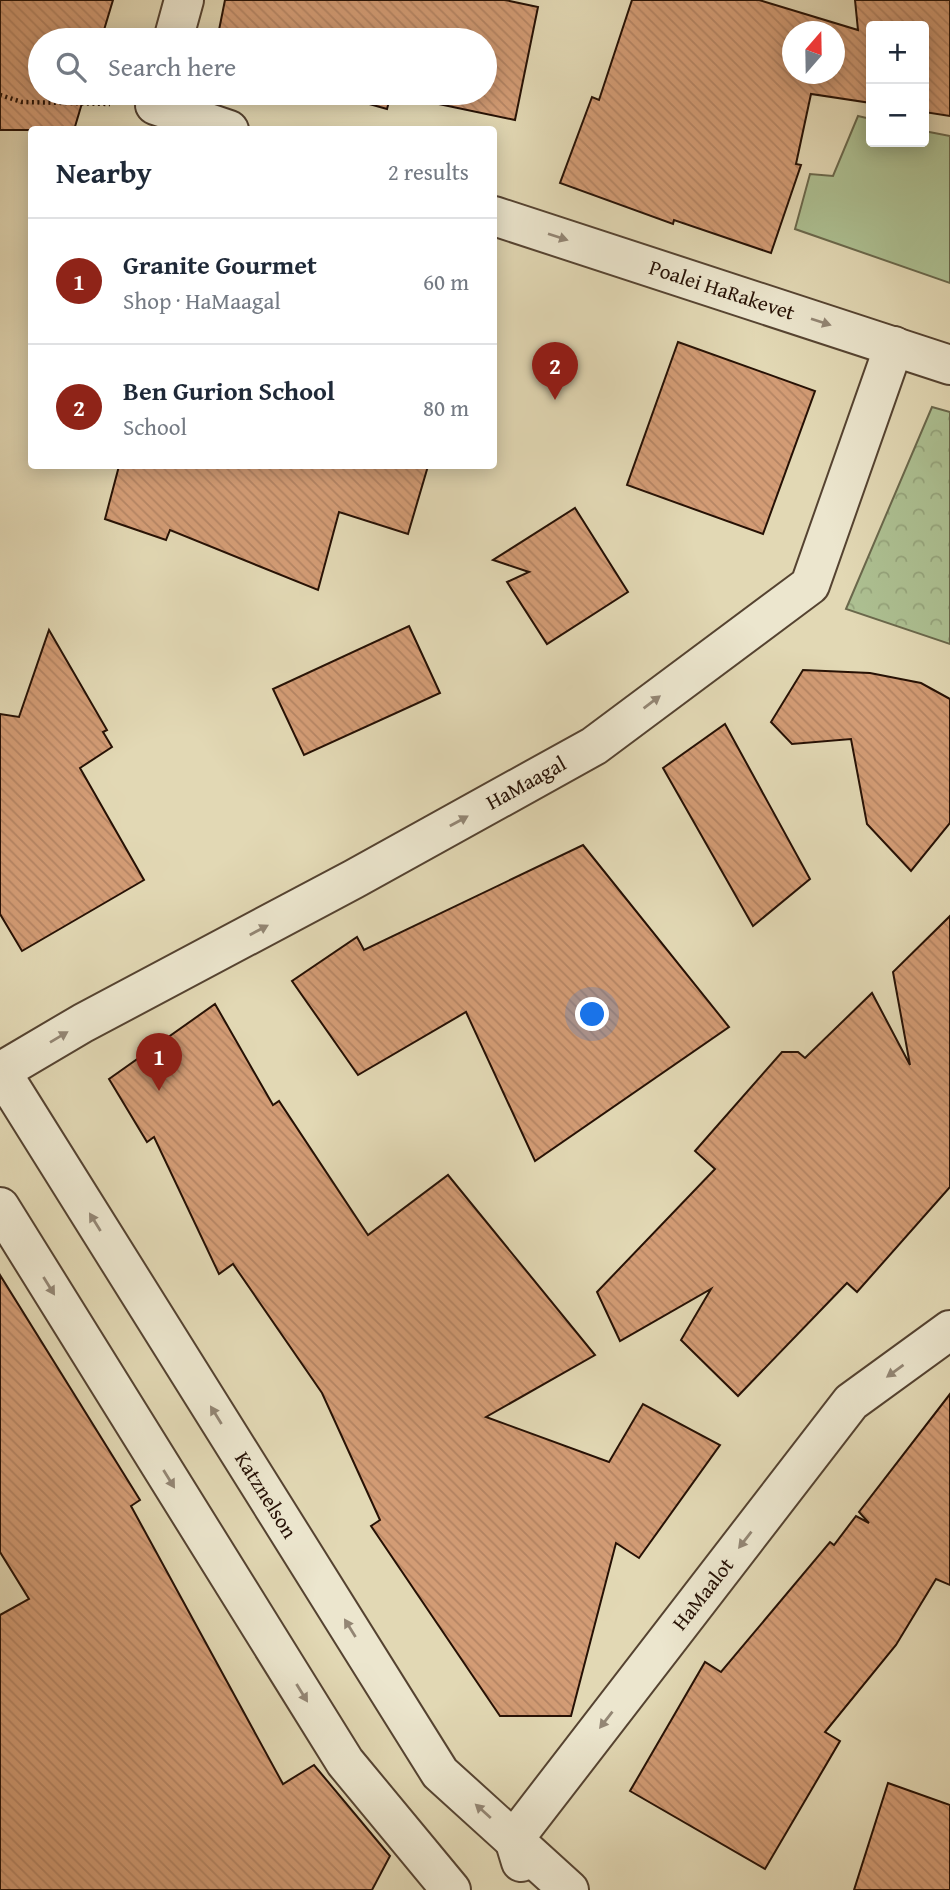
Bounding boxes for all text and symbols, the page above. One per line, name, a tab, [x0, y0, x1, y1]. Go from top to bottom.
north arrow	[782, 21, 845, 84]
map controls	[866, 21, 929, 147]
button: +	[866, 21, 929, 84]
search box	[28, 28, 497, 105]
text: Search here	[108, 47, 236, 86]
icon: search	[52, 48, 90, 86]
button: −	[866, 84, 929, 147]
text: Nearby	[56, 150, 152, 194]
text: 2 results	[388, 155, 469, 188]
one-way arrow	[548, 232, 569, 243]
text: Granite Gourmet	[123, 245, 317, 284]
street label: Poalei HaRakevet	[645, 251, 799, 328]
text: 1	[73, 265, 85, 298]
text: 60 m	[423, 265, 469, 298]
text: Shop · HaMaagal	[123, 284, 281, 317]
one-way arrow	[811, 318, 832, 328]
pin: 2	[532, 342, 578, 400]
text: Ben Gurion School	[123, 371, 335, 410]
text: 2	[73, 391, 85, 424]
text: 80 m	[423, 391, 469, 424]
text: School	[123, 410, 187, 443]
one-way arrow	[643, 695, 662, 709]
street label: HaMaagal	[480, 748, 571, 817]
one-way arrow	[449, 815, 469, 827]
one-way arrow	[249, 924, 269, 935]
your location	[575, 997, 609, 1031]
one-way arrow	[49, 1031, 68, 1043]
pin: 1	[136, 1033, 182, 1091]
one-way arrow	[89, 1212, 102, 1232]
one-way arrow	[42, 1276, 55, 1296]
one-way arrow	[886, 1363, 904, 1377]
one-way arrow	[209, 1405, 222, 1424]
street label: Katznelson	[227, 1445, 305, 1544]
one-way arrow	[163, 1470, 176, 1489]
one-way arrow	[738, 1530, 753, 1548]
street label: HaMaalot	[664, 1550, 741, 1637]
one-way arrow	[343, 1619, 356, 1638]
one-way arrow	[296, 1684, 309, 1703]
one-way arrow	[598, 1710, 613, 1728]
one-way arrow	[474, 1804, 491, 1819]

